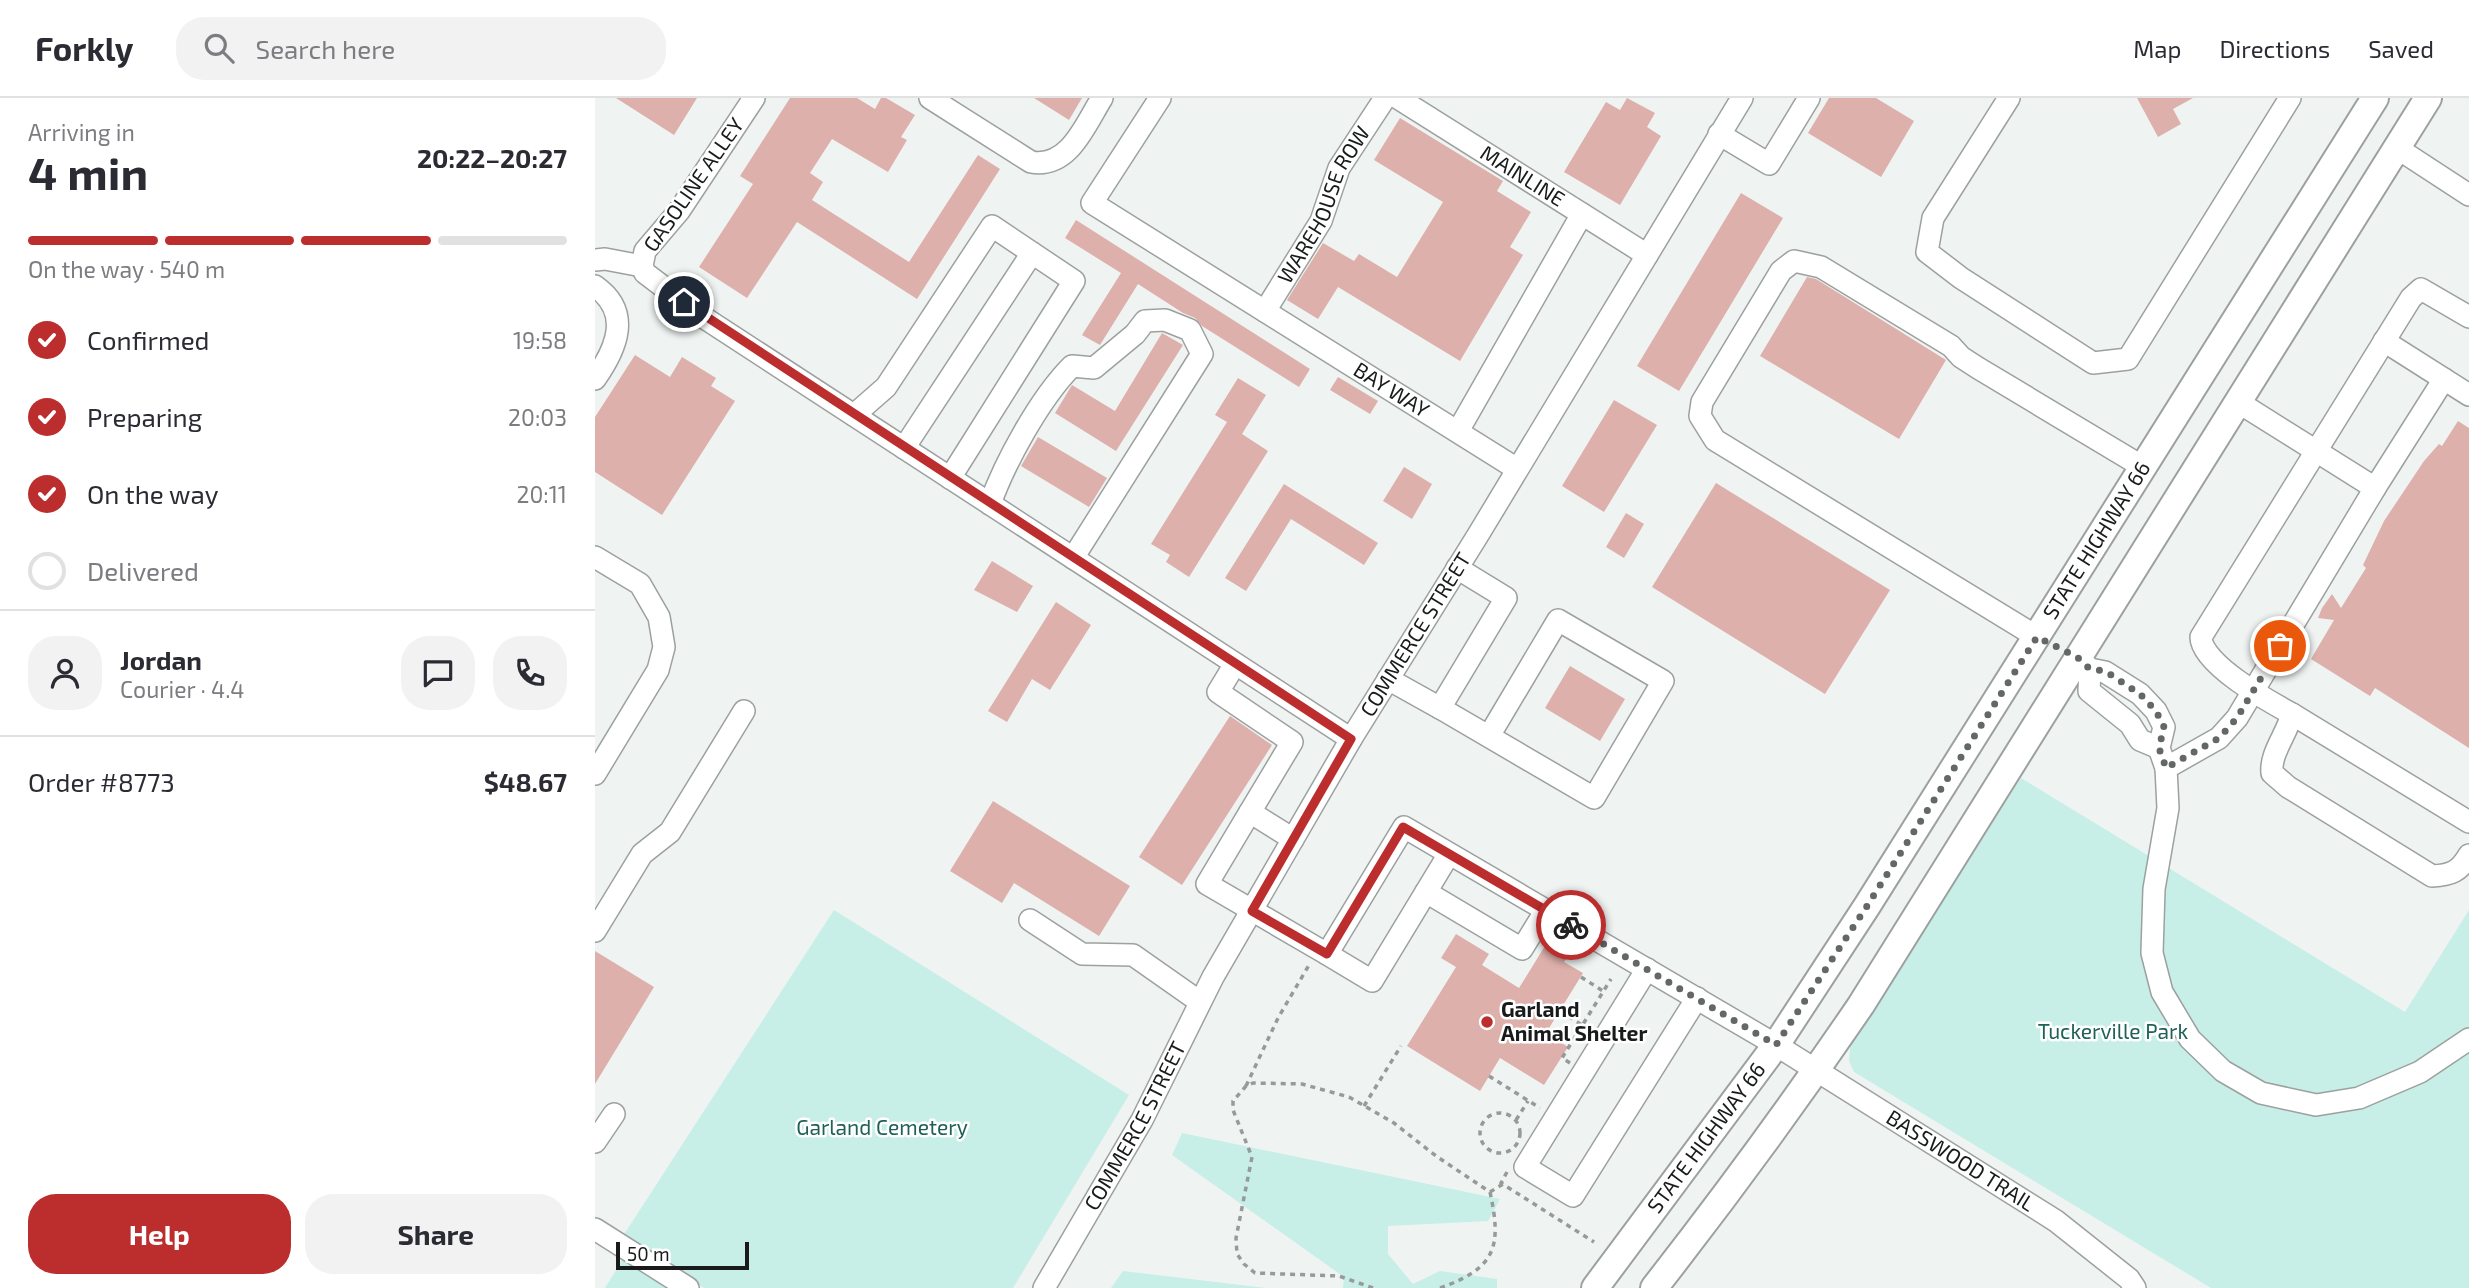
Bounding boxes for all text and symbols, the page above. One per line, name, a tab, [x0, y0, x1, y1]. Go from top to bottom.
search box	[176, 17, 666, 80]
text: Forkly	[35, 28, 134, 68]
icon: search	[200, 29, 238, 67]
text: Search here	[256, 33, 395, 64]
text: Map	[2133, 34, 2181, 63]
text: Directions	[2219, 34, 2330, 63]
text: Saved	[2368, 34, 2434, 63]
street label: GASOLINE ALLEY	[637, 112, 748, 256]
text: Arriving in	[28, 118, 135, 146]
street label: WAREHOUSE ROW	[1271, 121, 1374, 287]
street label: MAINLINE	[1476, 139, 1570, 211]
text: 20:22–20:27	[417, 142, 567, 173]
text: 4 min	[28, 144, 148, 199]
text: On the way · 540 m	[28, 255, 225, 283]
pin	[654, 272, 714, 332]
icon: home	[665, 283, 703, 321]
icon: check	[28, 321, 66, 359]
text: Confirmed	[87, 324, 210, 355]
text: 19:58	[513, 326, 567, 354]
street label: BAY WAY	[1350, 356, 1434, 422]
icon: check	[28, 398, 66, 436]
text: Preparing	[87, 401, 202, 432]
text: 20:03	[508, 403, 567, 431]
street label: STATE HIGHWAY 66	[2037, 456, 2154, 623]
icon: check	[28, 475, 66, 513]
text: On the way	[87, 478, 218, 509]
text: 20:11	[516, 480, 567, 508]
street label: COMMERCE STREET	[1354, 547, 1475, 721]
text: Delivered	[87, 555, 199, 586]
pin	[2250, 616, 2310, 676]
icon: bag	[2261, 627, 2299, 665]
button: person	[28, 636, 102, 710]
button: chat	[401, 636, 475, 710]
button: phone	[493, 636, 567, 710]
text: Jordan	[120, 644, 202, 675]
text: Courier · 4.4	[120, 675, 244, 703]
text: Order #8773	[28, 766, 175, 797]
text: $48.67	[484, 766, 567, 797]
courier	[1536, 890, 1606, 960]
icon: bike	[1552, 906, 1590, 944]
place label: Garland Animal Shelter	[1501, 996, 1647, 1045]
marker: Garland Animal Shelter	[1479, 1014, 1495, 1030]
park label: Tuckerville Park	[2038, 1018, 2188, 1043]
street label: COMMERCE STREET	[1078, 1037, 1190, 1214]
street label: STATE HIGHWAY 66	[1641, 1057, 1770, 1217]
street label: BASSWOOD TRAIL	[1882, 1104, 2040, 1216]
park label: Garland Cemetery	[796, 1114, 968, 1139]
button: Help	[28, 1194, 291, 1274]
button: Share	[305, 1194, 567, 1274]
scale bar	[616, 1239, 749, 1271]
text: 50 m	[627, 1242, 670, 1265]

